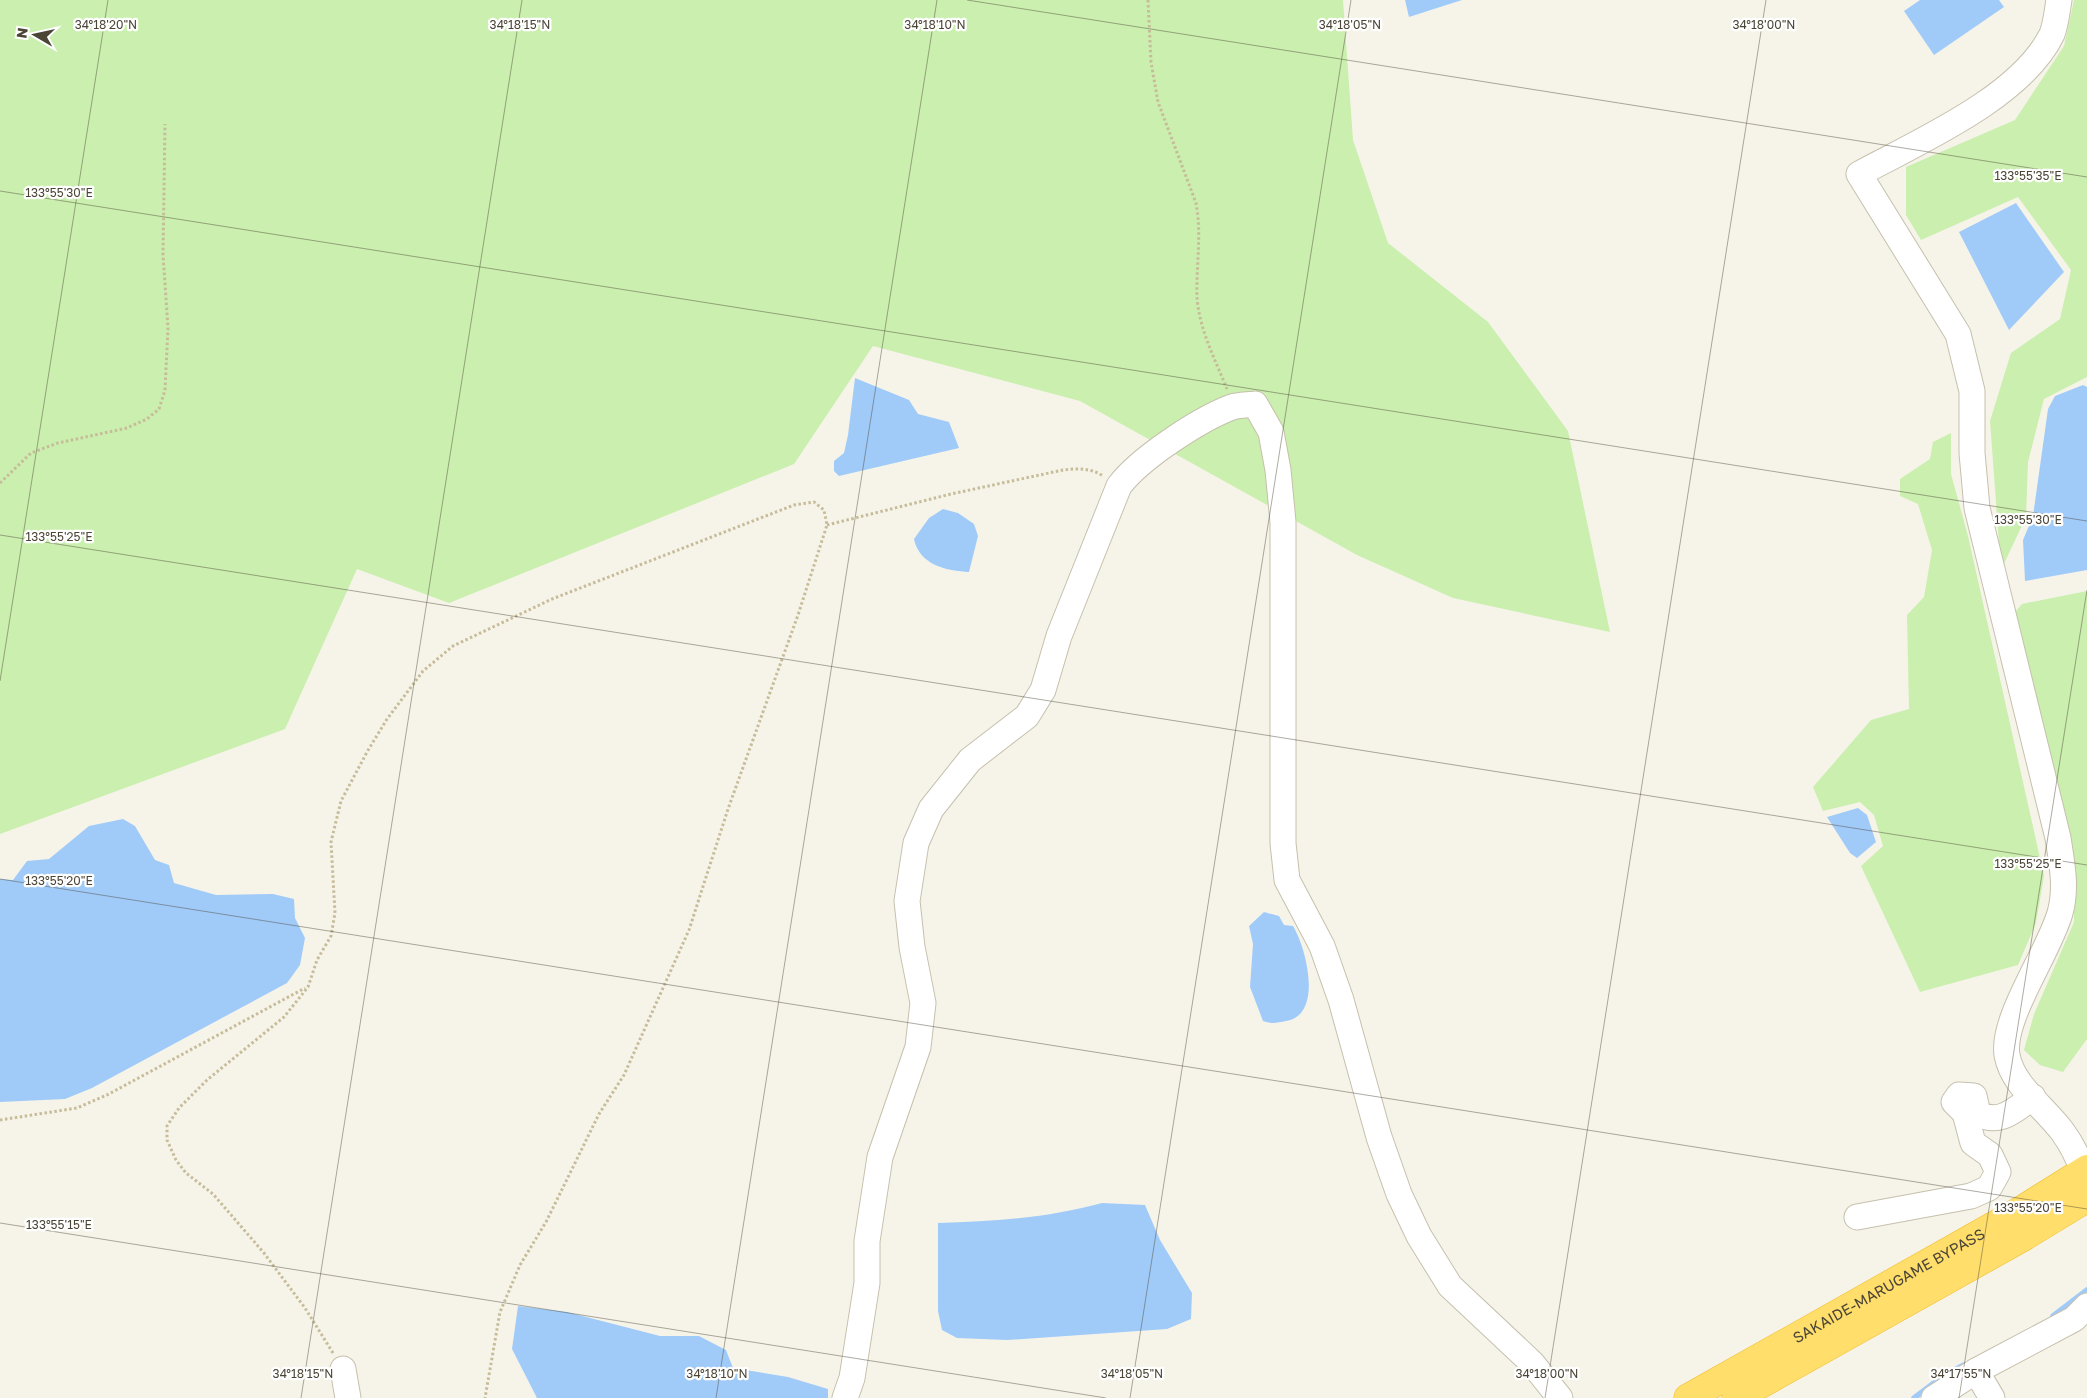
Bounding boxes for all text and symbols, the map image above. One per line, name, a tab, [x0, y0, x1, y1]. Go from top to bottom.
north arrow	[10, 10, 60, 60]
text: 34°18'20"N	[75, 17, 137, 32]
text: 34°18'15"N	[490, 17, 550, 32]
text: 34°18'10"N	[904, 17, 966, 32]
text: 34°18'05"N	[1319, 17, 1381, 32]
text: 34°18'00"N	[1733, 17, 1795, 32]
text: N	[12, 26, 31, 39]
text: 133°55'35"E	[1994, 168, 2062, 183]
text: 133°55'30"E	[25, 185, 93, 200]
text: 133°55'30"E	[1994, 512, 2062, 527]
text: 133°55'25"E	[25, 529, 93, 544]
text: 133°55'25"E	[1994, 856, 2062, 871]
text: 133°55'20"E	[25, 873, 93, 888]
text: 133°55'20"E	[1994, 1200, 2062, 1215]
text: 133°55'15"E	[26, 1217, 92, 1232]
street label: SAKAIDE-MARUGAME BYPASS	[1789, 1224, 1987, 1346]
text: 34°18'15"N	[273, 1366, 333, 1381]
text: 34°18'10"N	[686, 1366, 748, 1381]
text: 34°18'05"N	[1101, 1366, 1163, 1381]
text: 34°18'00"N	[1516, 1366, 1578, 1381]
text: 34°17'55"N	[1931, 1366, 1991, 1381]

